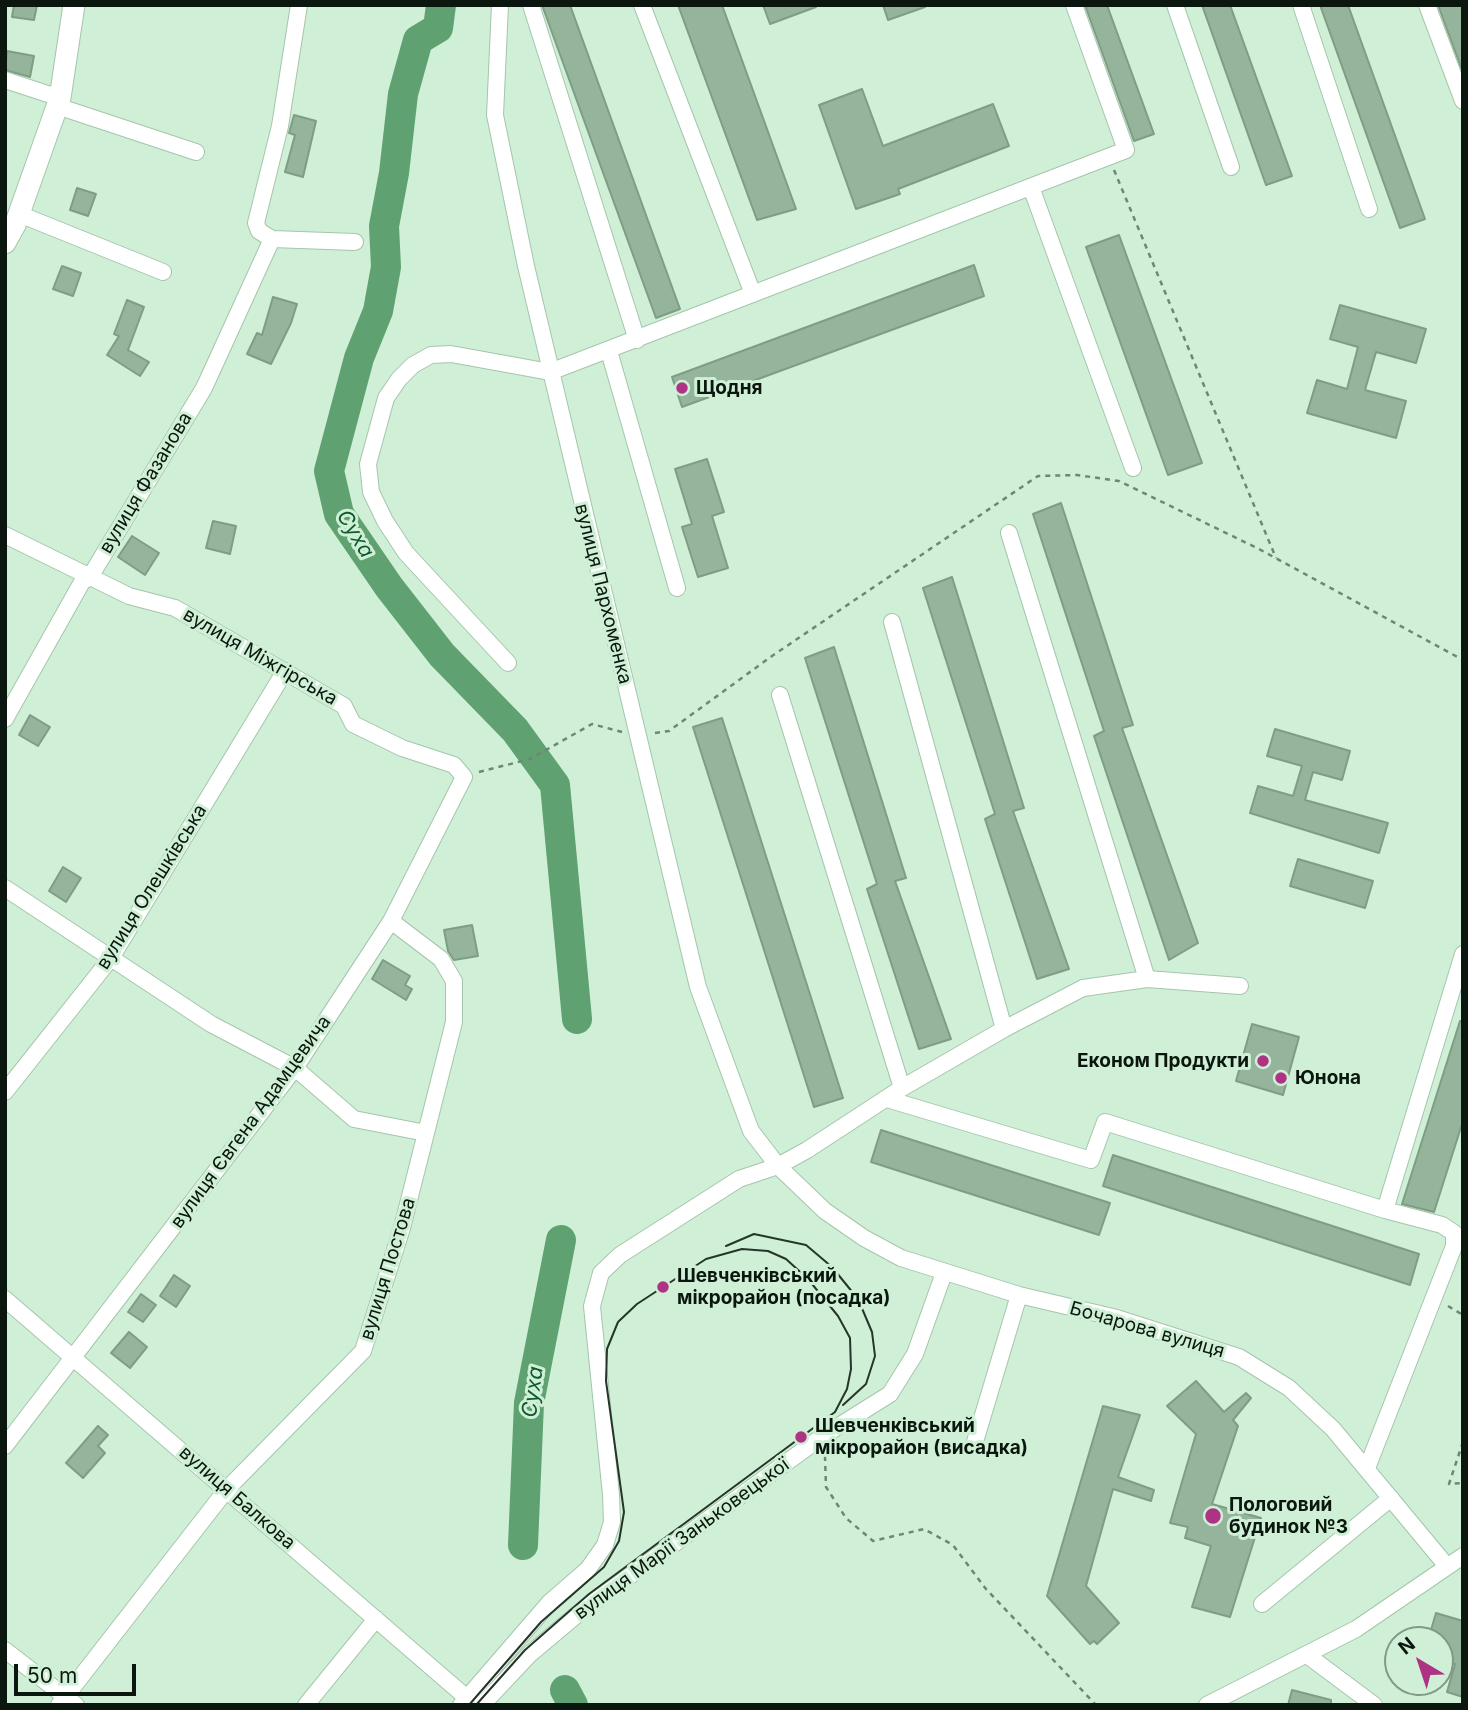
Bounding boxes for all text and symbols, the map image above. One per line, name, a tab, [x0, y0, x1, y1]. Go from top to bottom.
place label: Щодня	[696, 377, 762, 399]
marker: Щодня	[674, 380, 690, 396]
street label: вулиця Фазанова	[95, 408, 197, 558]
street label: вулиця Пархоменка	[570, 501, 636, 687]
water label: Суха	[331, 505, 379, 563]
street label: вулиця Міжгірська	[179, 604, 341, 710]
street label: вулиця Олешківська	[92, 800, 212, 974]
street label: вулиця Євгена Адамцевича	[166, 1011, 336, 1233]
place label: Економ Продукти	[1077, 1050, 1249, 1072]
marker: Економ Продукти	[1255, 1053, 1271, 1069]
place label: Юнона	[1295, 1067, 1361, 1089]
marker: Юнона	[1273, 1070, 1289, 1086]
street label: вулиця Постова	[356, 1195, 420, 1343]
place label: Шевченківський мікрорайон (посадка)	[677, 1265, 890, 1309]
marker: Шевченківський мікрорайон (посадка)	[655, 1279, 671, 1295]
street label: Бочарова вулиця	[1067, 1297, 1227, 1363]
water label: Суха	[517, 1365, 549, 1419]
place label: Шевченківський мікрорайон (висадка)	[815, 1415, 1028, 1459]
marker: Шевченківський мікрорайон (висадка)	[793, 1429, 809, 1445]
street label: вулиця Балкова	[174, 1441, 300, 1555]
street label: вулиця Марії Заньковецької	[570, 1453, 794, 1625]
place label: Пологовий будинок №3	[1229, 1494, 1348, 1538]
marker: Пологовий будинок №3	[1203, 1506, 1223, 1526]
north arrow	[1384, 1626, 1454, 1696]
text: N	[1394, 1632, 1420, 1659]
scale bar	[18, 1650, 140, 1694]
text: 50 m	[27, 1663, 77, 1688]

